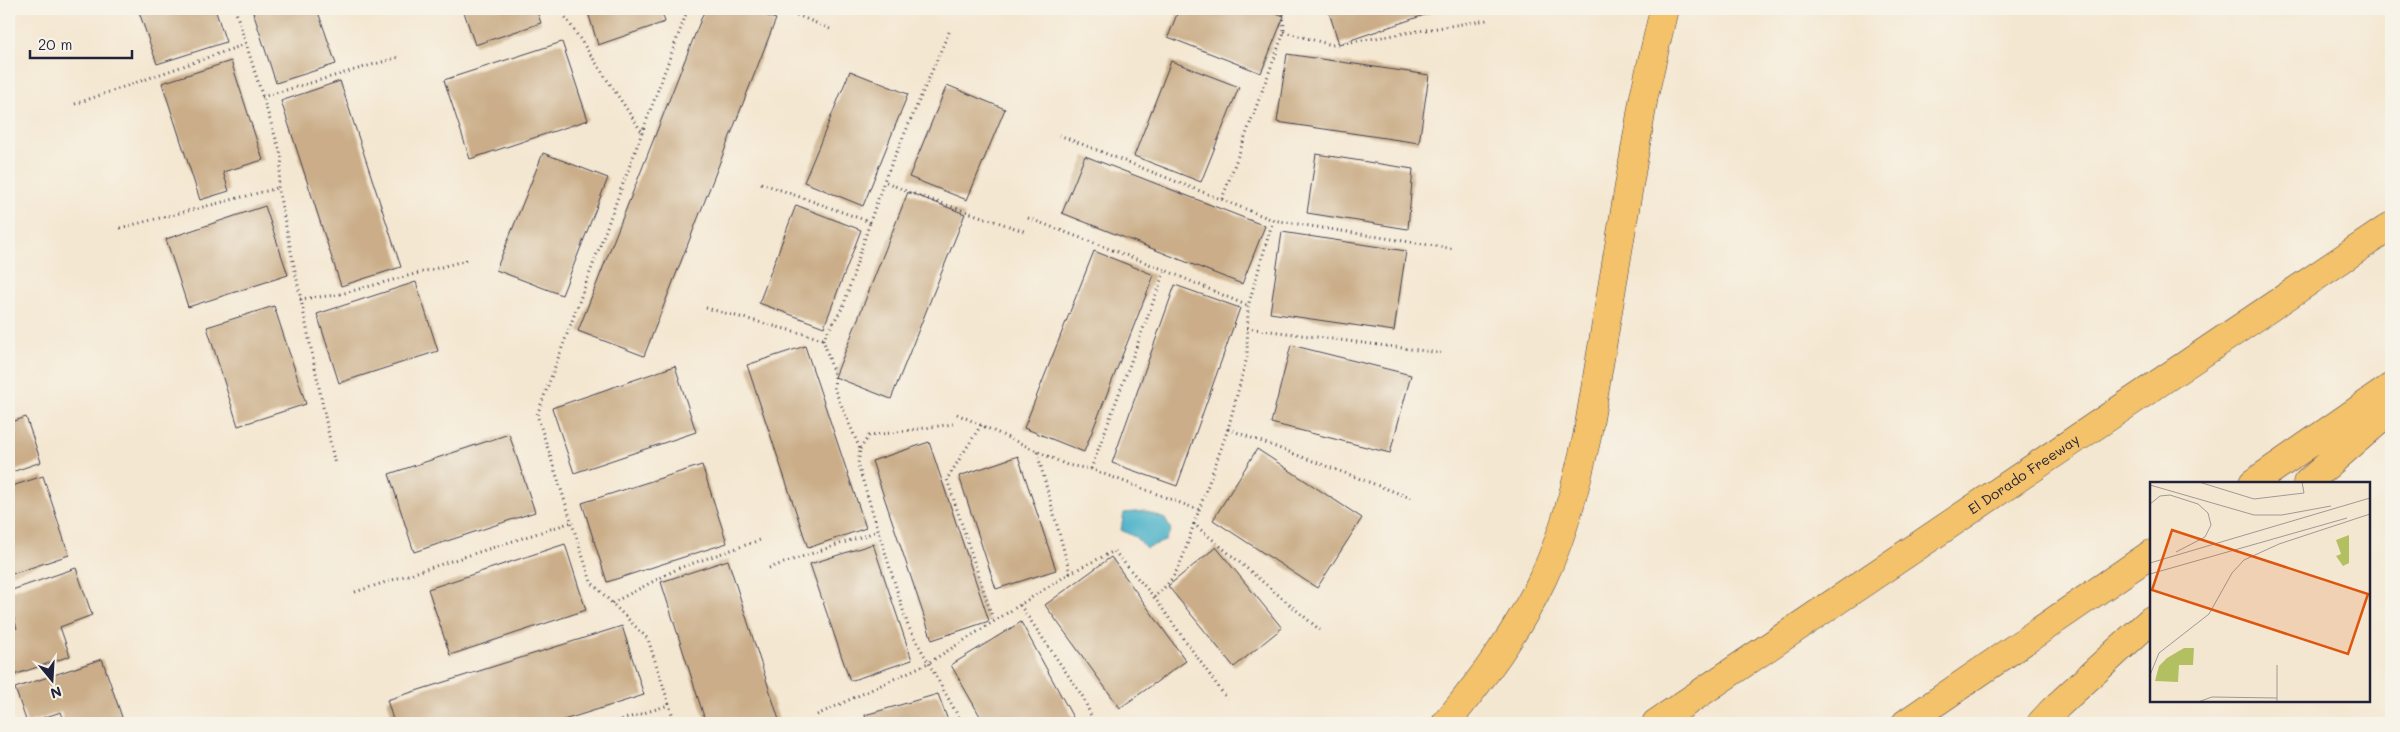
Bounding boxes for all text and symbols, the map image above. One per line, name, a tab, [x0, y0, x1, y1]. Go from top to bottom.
scale bar	[30, 28, 132, 60]
text: 20 m	[38, 34, 72, 54]
street label: El Dorado Freeway	[1964, 429, 2083, 518]
inset map	[2150, 482, 2370, 702]
north arrow	[28, 654, 78, 704]
text: N	[48, 682, 64, 704]

